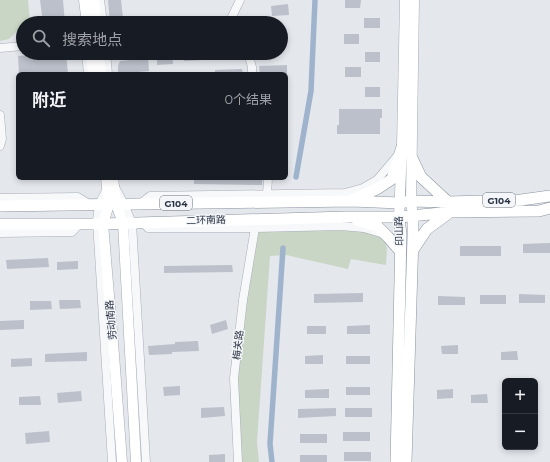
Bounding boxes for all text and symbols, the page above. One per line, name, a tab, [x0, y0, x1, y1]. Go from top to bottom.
search box	[16, 16, 288, 60]
icon: search	[30, 27, 52, 49]
text: 搜索地点	[62, 30, 122, 49]
text: 附近	[32, 90, 66, 110]
text: 0个结果	[224, 91, 272, 107]
road number: G104	[483, 193, 515, 207]
road number: G104	[160, 196, 192, 210]
street label: 二环南路	[186, 213, 226, 227]
street label: 印山路	[392, 216, 406, 246]
street label: 劳动南路	[103, 300, 119, 340]
street label: 梅关路	[230, 329, 246, 361]
map controls	[502, 378, 538, 450]
button: +	[502, 378, 538, 414]
button: −	[502, 414, 538, 450]

